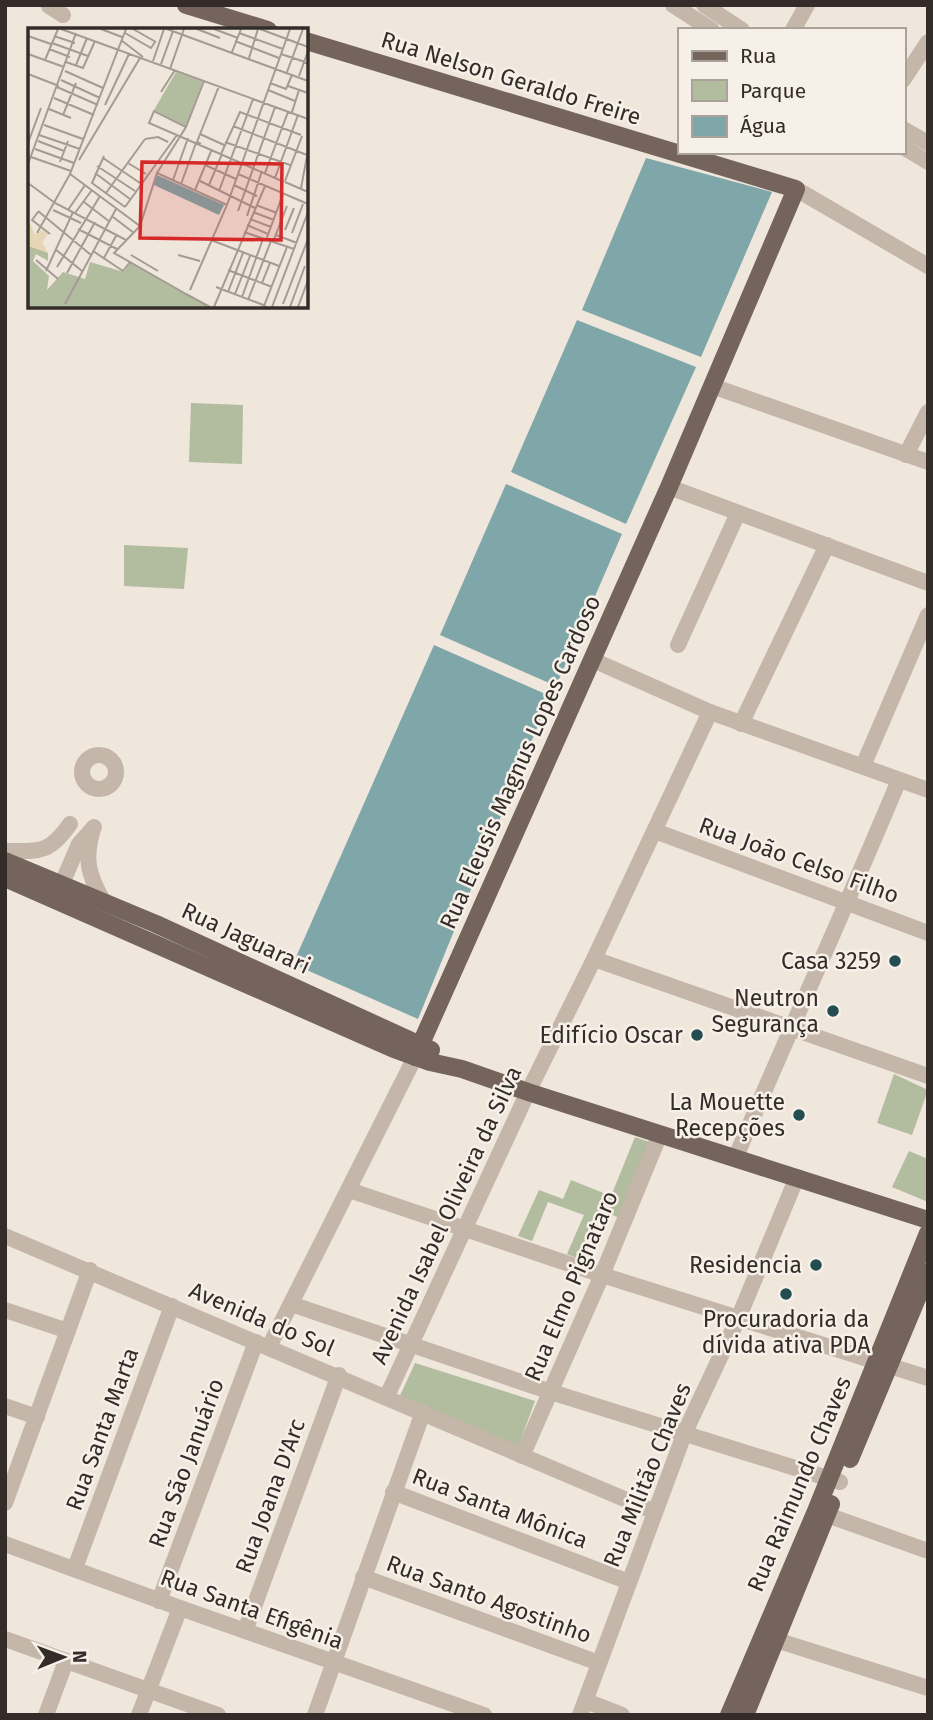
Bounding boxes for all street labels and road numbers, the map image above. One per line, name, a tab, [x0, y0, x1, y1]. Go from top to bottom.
street label: Rua Nelson Geraldo Freire	[378, 25, 644, 131]
street label: Rua Eleusis Magnus Lopes Cardoso	[433, 591, 607, 933]
street label: Rua João Celso Filho	[695, 811, 903, 909]
street label: Rua Jaguarari	[177, 896, 315, 980]
street label: Avenida Isabel Oliveira da Silva	[365, 1062, 527, 1368]
street label: Rua Elmo Pignataro	[518, 1187, 624, 1385]
street label: Avenida do Sol	[185, 1276, 339, 1362]
street label: Rua Santa Marta	[60, 1344, 144, 1514]
street label: Rua Raimundo Chaves	[741, 1372, 857, 1596]
street label: Rua São Januário	[142, 1374, 230, 1552]
street label: Rua Militão Chaves	[597, 1379, 697, 1571]
street label: Rua Joana D'Arc	[229, 1415, 311, 1577]
street label: Rua Santa Mônica	[408, 1462, 592, 1554]
street label: Rua Santo Agostinho	[383, 1549, 595, 1649]
street label: Rua Santa Efigênia	[157, 1563, 347, 1655]

